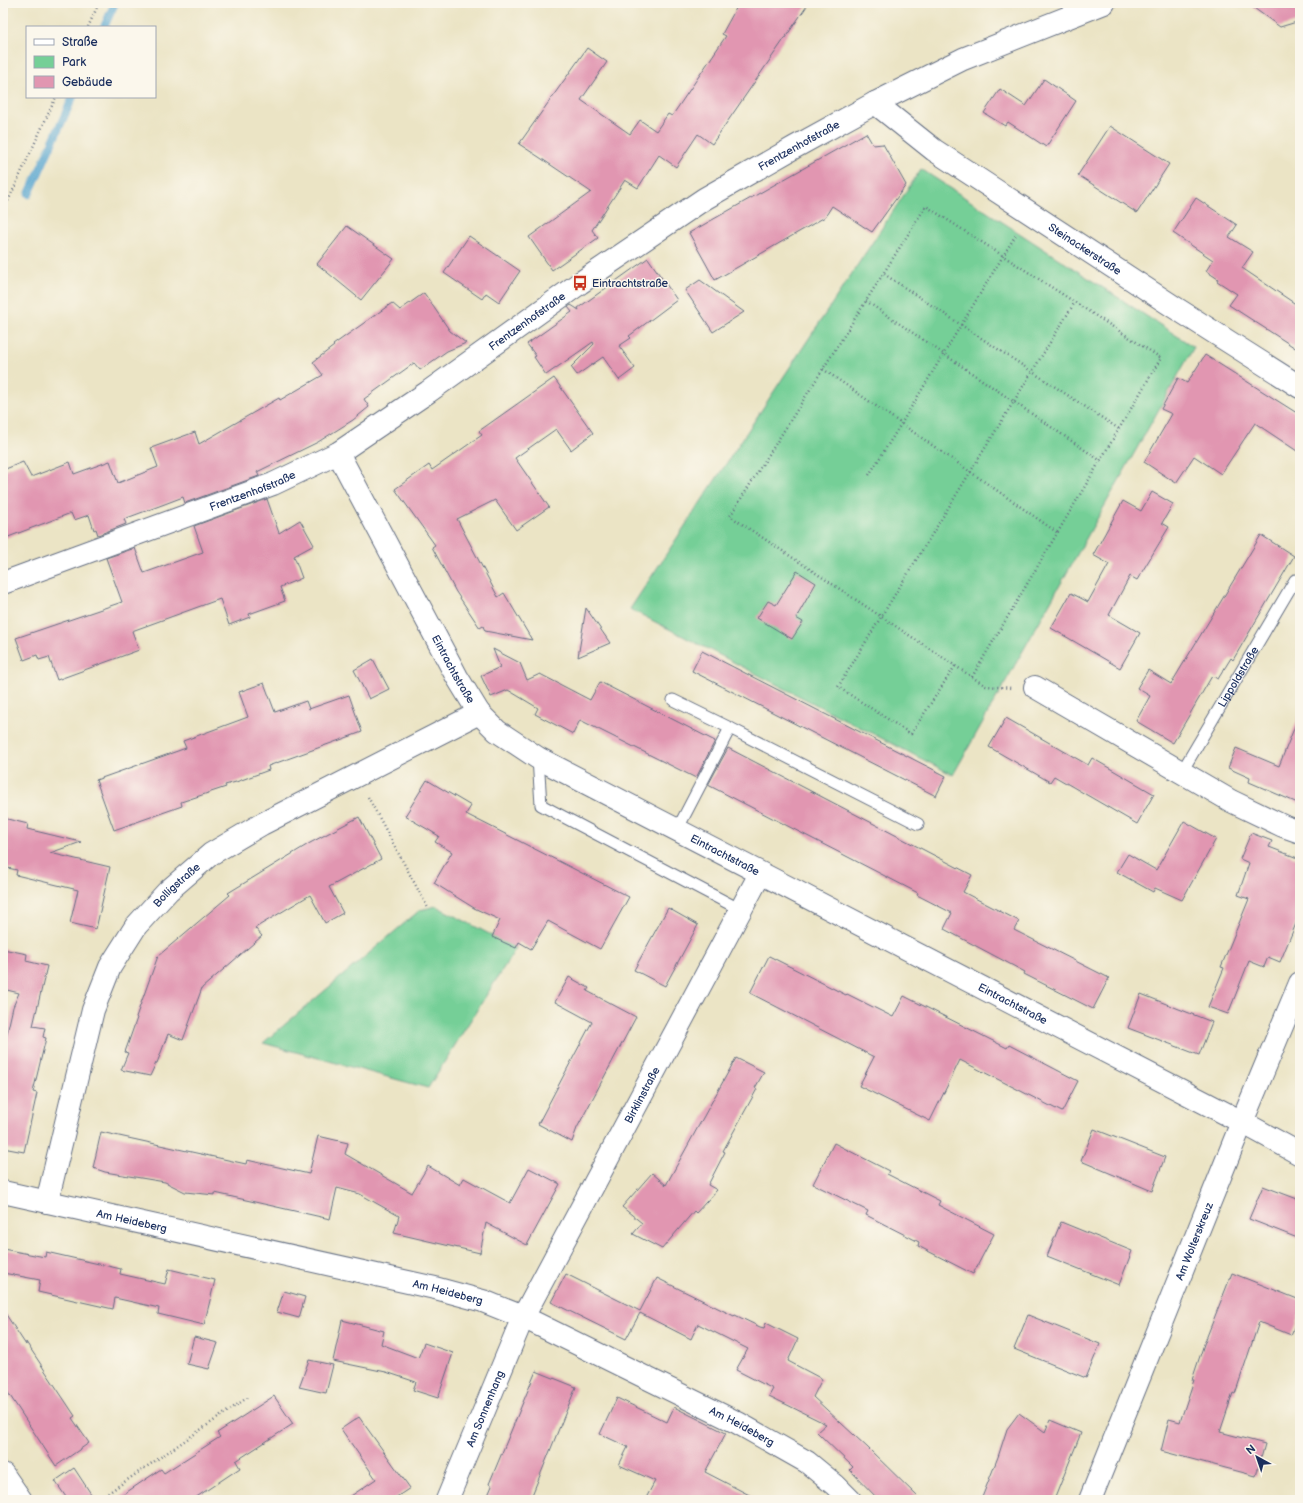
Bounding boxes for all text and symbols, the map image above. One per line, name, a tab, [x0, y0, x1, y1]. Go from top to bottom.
legend	[26, 26, 156, 98]
text: Straße	[62, 35, 98, 50]
text: Park	[62, 55, 86, 70]
text: Gebäude	[62, 75, 112, 90]
street label: Frentzenhofstraße	[756, 117, 842, 173]
street label: Steinackerstraße	[1046, 220, 1124, 278]
bus stop icon: Eintrachtstraße	[571, 274, 589, 292]
place label: Eintrachtstraße	[592, 277, 669, 290]
street label: Frentzenhofstraße	[486, 289, 568, 353]
street label: Frentzenhofstraße	[208, 468, 298, 513]
street label: Eintrachtstraße	[429, 633, 478, 706]
street label: Lippoldstraße	[1215, 644, 1261, 709]
street label: Eintrachtstraße	[688, 831, 762, 878]
street label: Bolligstraße	[150, 860, 203, 910]
street label: Eintrachtstraße	[976, 980, 1050, 1027]
street label: Birklinstraße	[621, 1064, 662, 1125]
street label: Am Wolterskreuz	[1173, 1200, 1216, 1282]
street label: Am Heideberg	[95, 1207, 168, 1235]
street label: Am Heideberg	[412, 1277, 484, 1307]
street label: Am Sonnenhang	[463, 1368, 507, 1449]
street label: Am Heideberg	[707, 1404, 777, 1449]
north arrow	[1237, 1437, 1277, 1477]
text: N	[1244, 1442, 1258, 1457]

